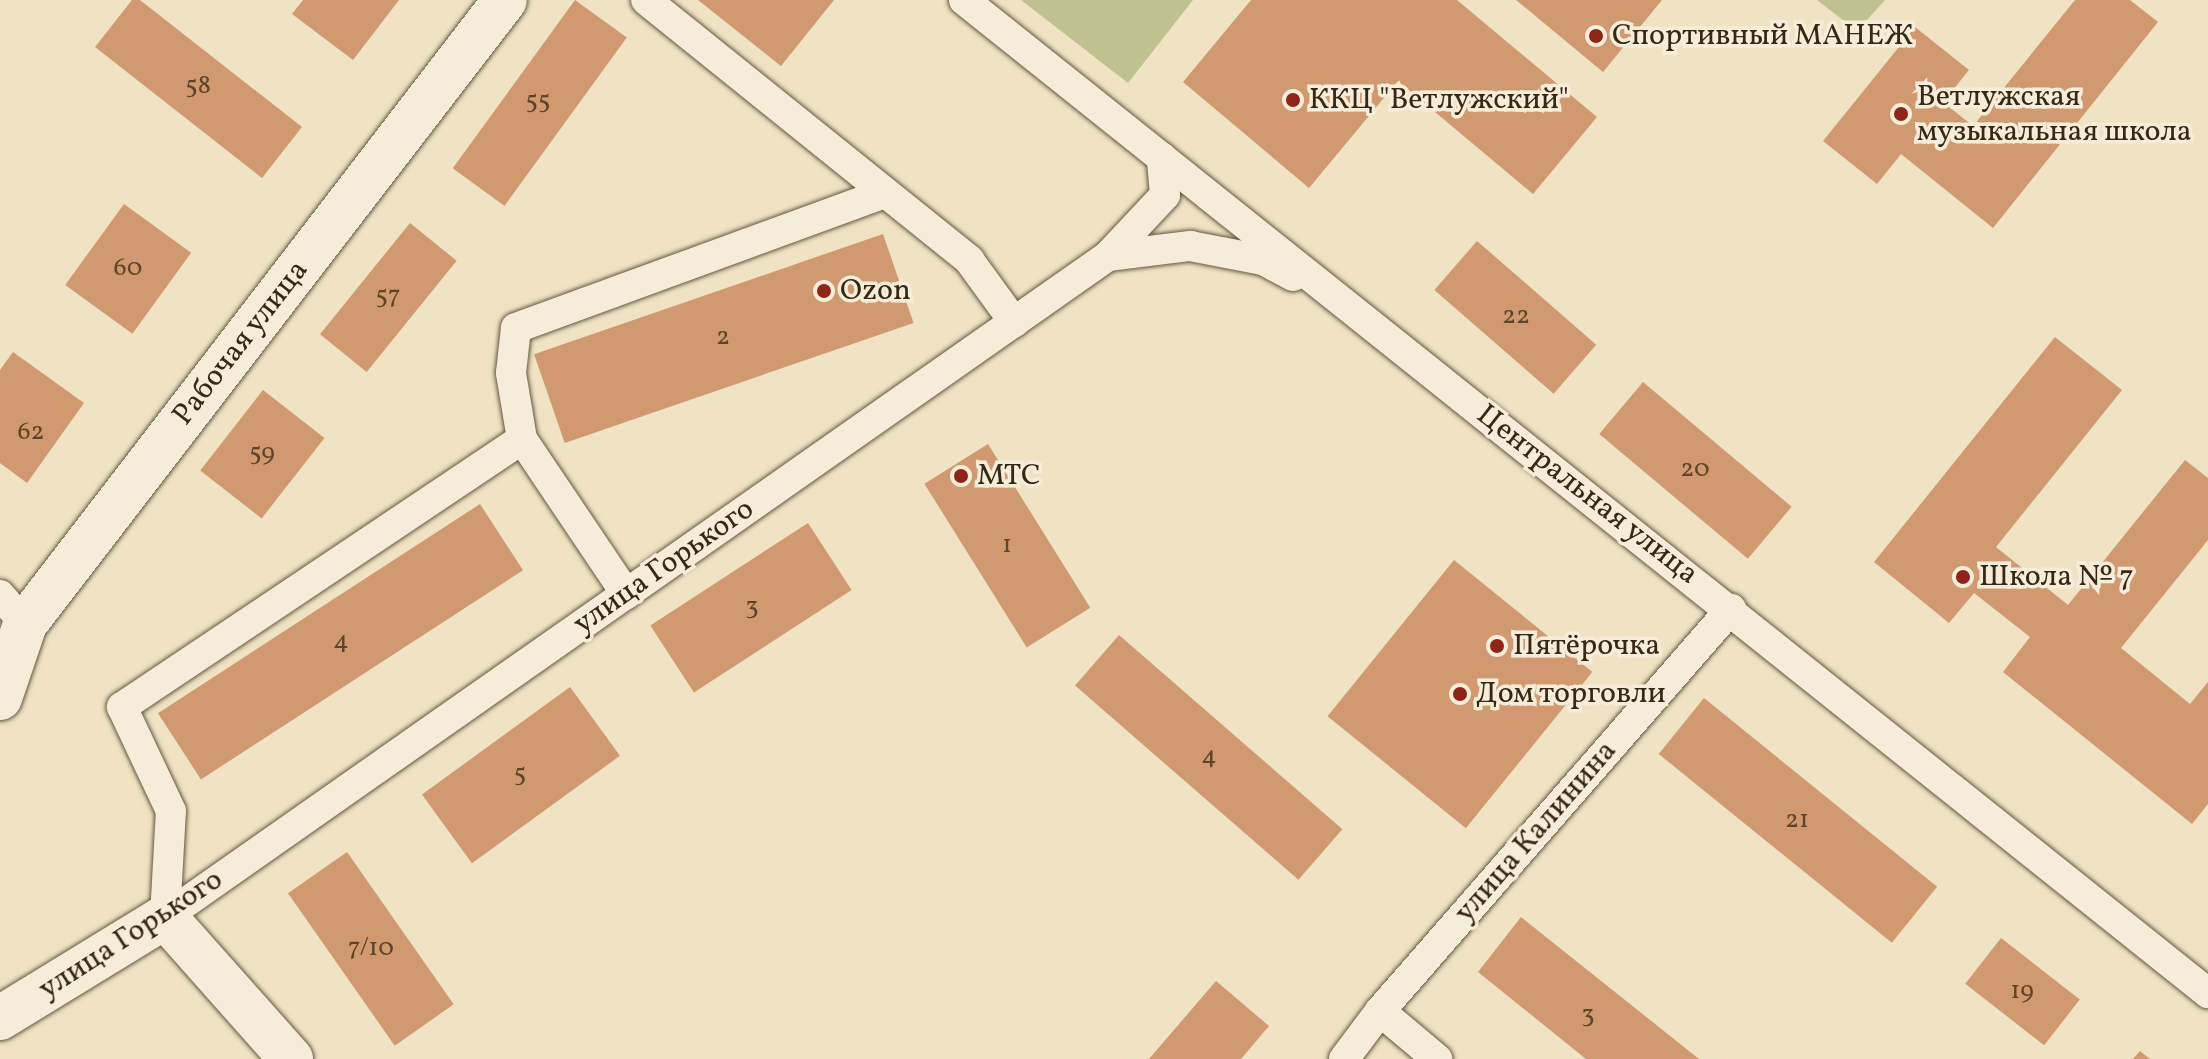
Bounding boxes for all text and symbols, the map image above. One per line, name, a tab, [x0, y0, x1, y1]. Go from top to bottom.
place label: Спортивный МАНЕЖ	[1612, 18, 1913, 54]
marker: Спортивный МАНЕЖ	[1587, 27, 1605, 45]
house number: 58	[185, 71, 211, 103]
place label: Ветлужская музыкальная школа	[1917, 79, 2192, 150]
place label: ККЦ "Ветлужский"	[1309, 82, 1569, 118]
house number: 55	[525, 86, 551, 118]
marker: ККЦ "Ветлужский"	[1284, 91, 1302, 109]
marker: Ветлужская музыкальная школа	[1892, 105, 1910, 123]
house number: 60	[114, 253, 142, 285]
street label: Рабочая улица	[165, 253, 317, 433]
place label: Ozon	[840, 273, 911, 309]
house number: 57	[375, 281, 401, 313]
marker: Ozon	[815, 282, 833, 300]
house number: 22	[1502, 301, 1530, 333]
house number: 2	[716, 322, 730, 354]
street label: Центральная улица	[1469, 397, 1705, 593]
house number: 62	[17, 417, 45, 449]
house number: 59	[249, 438, 275, 470]
house number: 20	[1680, 454, 1710, 486]
place label: МТС	[977, 458, 1041, 494]
marker: МТС	[952, 467, 970, 485]
street label: улица Горького	[567, 491, 761, 643]
house number: 1	[1002, 530, 1012, 562]
place label: Школа № 7	[1979, 559, 2134, 595]
marker: Школа № 7	[1954, 568, 1972, 586]
house number: 3	[745, 592, 759, 624]
house number: 4	[333, 626, 349, 658]
place label: Пятёрочка	[1513, 628, 1660, 664]
marker: Пятёрочка	[1488, 637, 1506, 655]
place label: Дом торговли	[1476, 676, 1667, 712]
marker: Дом торговли	[1451, 685, 1469, 703]
street label: улица Калинина	[1447, 734, 1625, 930]
house number: 4	[1201, 741, 1217, 773]
house number: 5	[514, 759, 526, 791]
house number: 21	[1785, 805, 1809, 837]
street label: улица Горького	[32, 862, 230, 1008]
house number: 7/10	[348, 933, 394, 965]
house number: 19	[2010, 976, 2034, 1008]
house number: 3	[1581, 1000, 1595, 1032]

